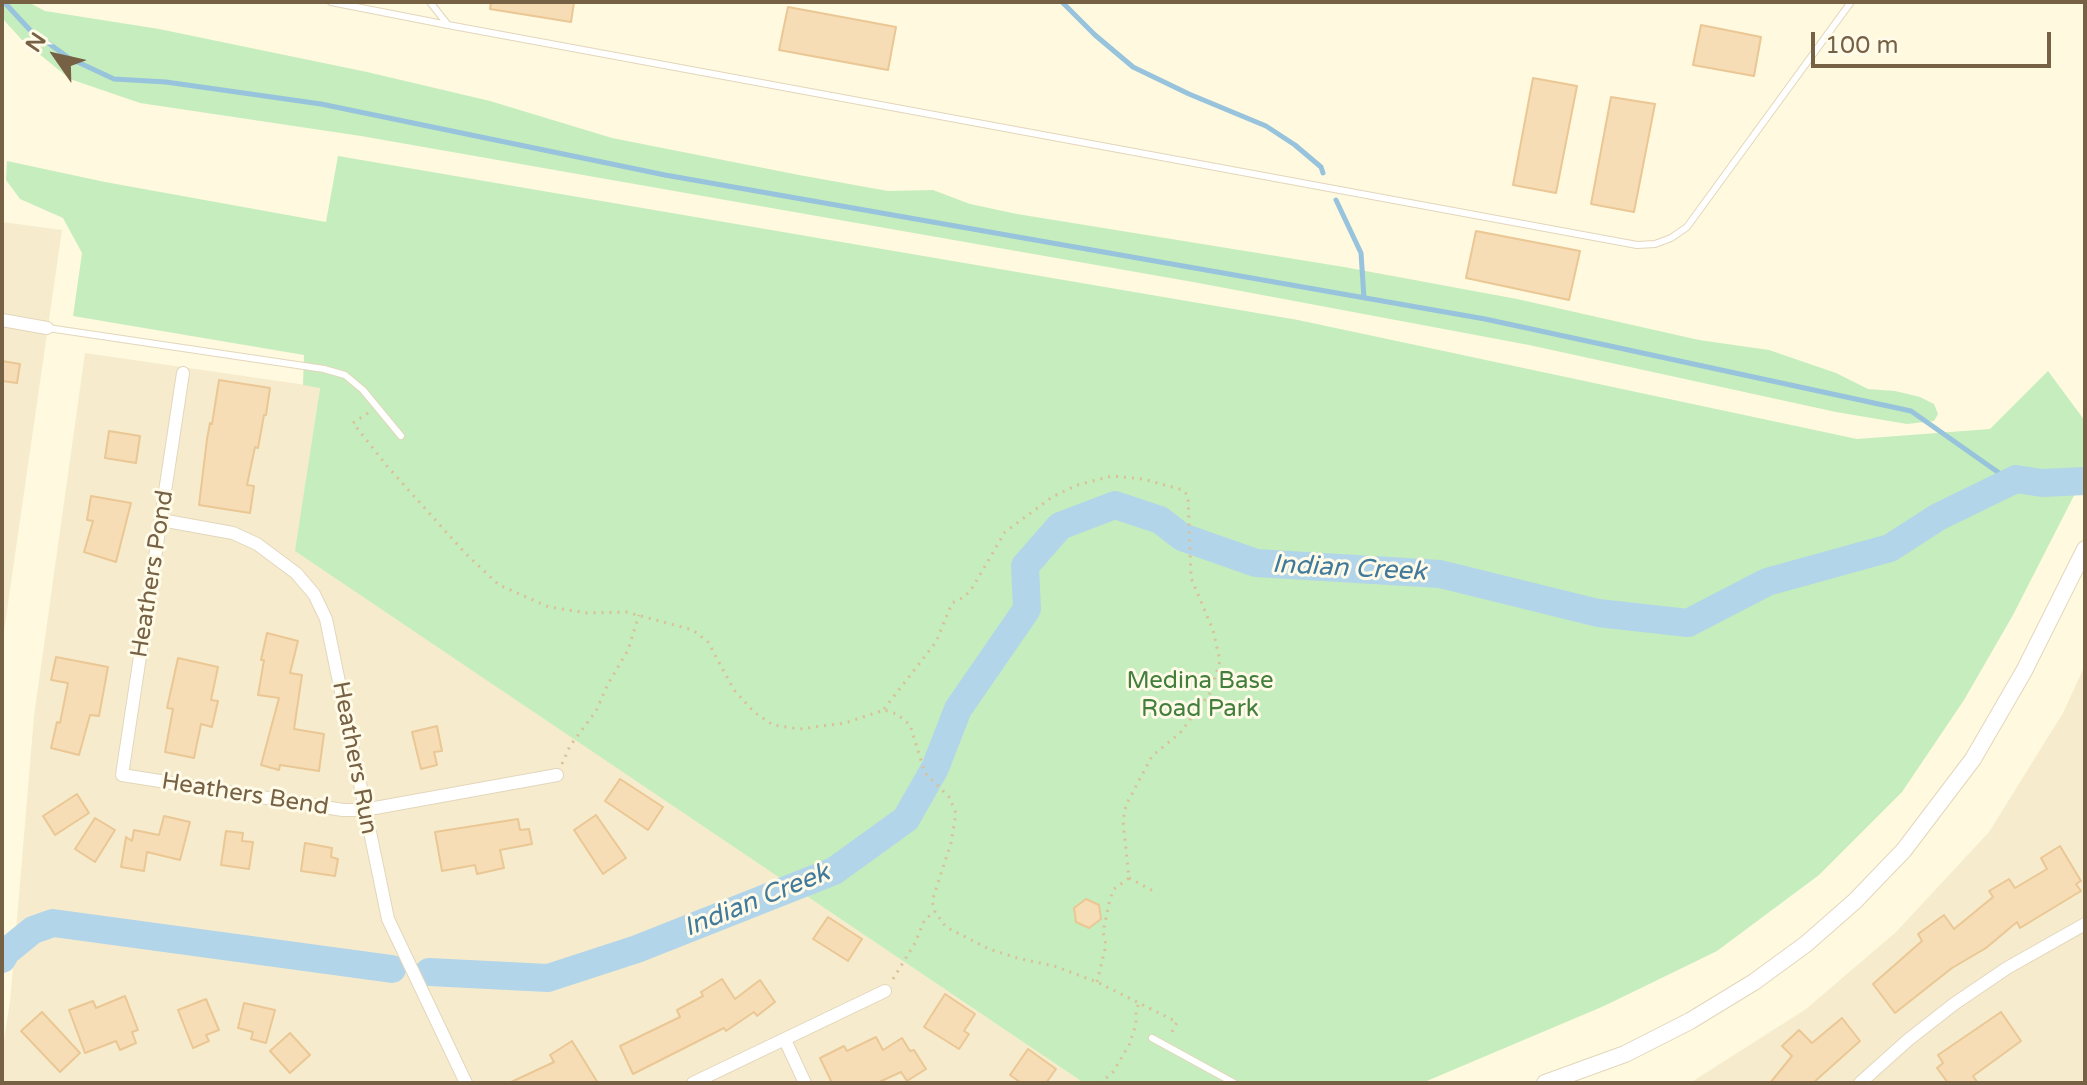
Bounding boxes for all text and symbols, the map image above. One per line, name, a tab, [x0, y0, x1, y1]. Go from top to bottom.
north arrow	[16, 16, 96, 96]
scale bar	[1815, 16, 2055, 66]
text: N	[20, 28, 52, 57]
text: 100 m	[1825, 31, 1899, 60]
street label: Heathers Pond	[126, 488, 180, 660]
water label: Indian Creek	[1271, 549, 1427, 589]
park label: Medina Base Road Park	[1126, 668, 1274, 724]
street label: Heathers Run	[325, 679, 383, 837]
street label: Heathers Bend	[159, 768, 331, 822]
water label: Indian Creek	[680, 858, 834, 944]

